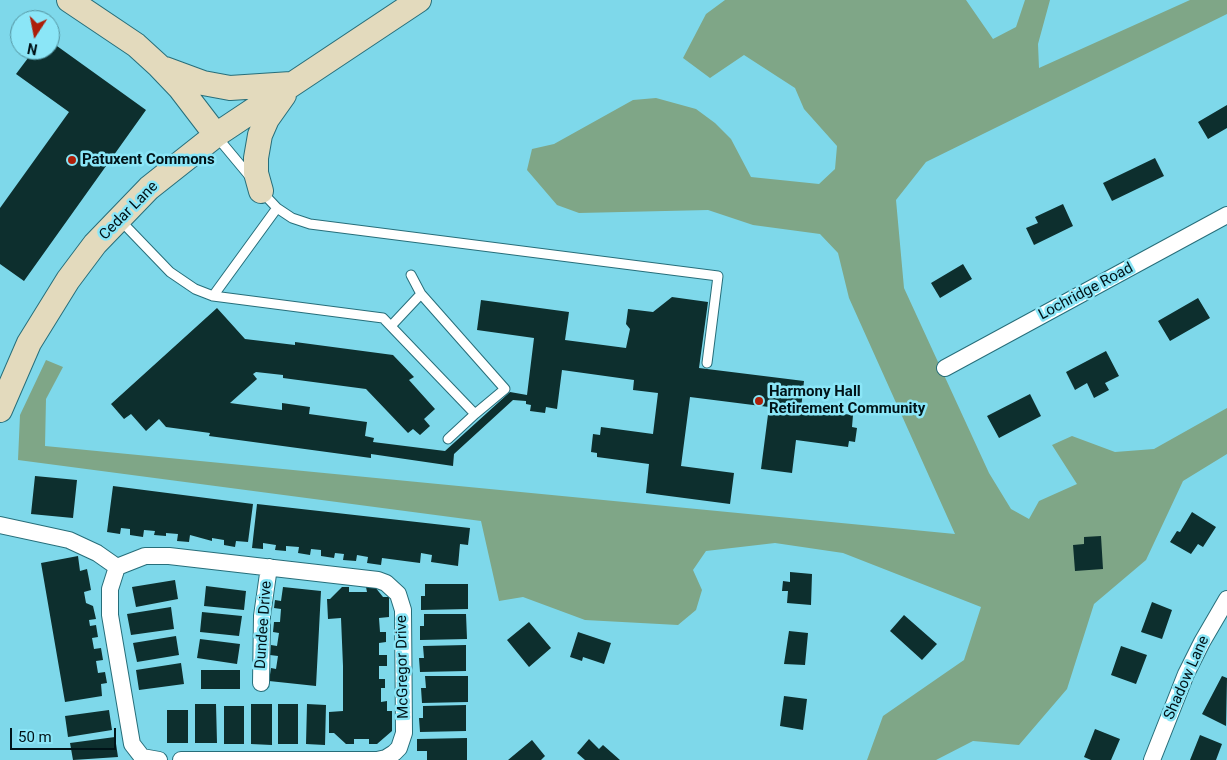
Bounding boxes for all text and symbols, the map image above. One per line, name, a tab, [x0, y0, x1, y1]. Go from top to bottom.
north arrow	[10, 10, 60, 60]
text: N	[26, 40, 39, 58]
place label: Patuxent Commons	[82, 151, 215, 169]
marker: Patuxent Commons	[66, 154, 78, 166]
street label: Cedar Lane	[96, 178, 162, 244]
street label: Lochridge Road	[1036, 260, 1136, 324]
place label: Harmony Hall Retirement Community	[769, 383, 925, 418]
marker: Harmony Hall Retirement Community	[753, 395, 765, 407]
street label: Dundee Drive	[252, 580, 276, 670]
street label: McGregor Drive	[393, 615, 413, 719]
street label: Shadow Lane	[1161, 633, 1213, 723]
scale bar	[12, 718, 119, 750]
text: 50 m	[18, 728, 52, 746]

